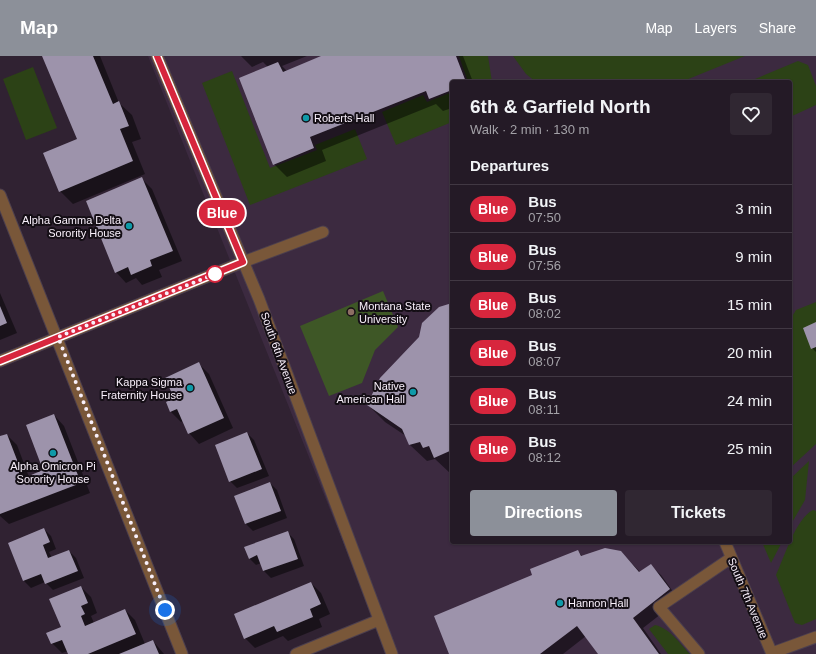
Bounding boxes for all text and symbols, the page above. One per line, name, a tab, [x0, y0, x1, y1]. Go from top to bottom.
text: Map	[20, 17, 58, 38]
text: Map	[645, 20, 673, 36]
text: Layers	[695, 20, 737, 36]
text: Share	[759, 20, 796, 36]
button: heart	[730, 93, 772, 135]
text: 6th & Garfield North	[470, 96, 651, 117]
place label: Roberts Hall	[314, 112, 375, 124]
marker: Roberts Hall	[301, 113, 311, 123]
text: Walk · 2 min · 130 m	[470, 122, 589, 137]
text: Departures	[470, 157, 549, 174]
text: Bus	[528, 193, 557, 210]
line badge: Blue	[194, 200, 250, 226]
text: 3 min	[735, 200, 772, 217]
text: Blue	[478, 201, 508, 217]
text: Blue	[207, 205, 237, 221]
text: 07:50	[528, 210, 561, 225]
place label: Alpha Gamma Delta Sorority House	[22, 214, 122, 239]
marker: Alpha Gamma Delta Sorority House	[124, 221, 134, 231]
text: Bus	[528, 241, 557, 258]
text: 9 min	[735, 248, 772, 265]
text: Blue	[478, 249, 508, 265]
text: 07:56	[528, 258, 561, 273]
unlabelled marker	[206, 265, 224, 283]
text: Bus	[528, 289, 557, 306]
text: 15 min	[727, 296, 772, 313]
text: Blue	[478, 297, 508, 313]
place label: Montana State University	[359, 300, 431, 325]
text: 08:02	[528, 306, 561, 321]
marker: Montana State University	[346, 307, 356, 317]
street label: South 6th Avenue	[259, 310, 299, 396]
text: Bus	[528, 337, 557, 354]
text: 20 min	[727, 344, 772, 361]
text: Blue	[478, 345, 508, 361]
text: 08:07	[528, 354, 561, 369]
place label: Kappa Sigma Fraternity House	[101, 376, 183, 401]
place label: Native American Hall	[337, 380, 405, 405]
marker: Kappa Sigma Fraternity House	[185, 383, 195, 393]
text: Bus	[528, 385, 557, 402]
marker: Native American Hall	[408, 387, 418, 397]
text: 24 min	[727, 392, 772, 409]
text: Blue	[478, 393, 508, 409]
text: 08:11	[528, 402, 560, 417]
text: Bus	[528, 433, 557, 450]
text: 25 min	[727, 440, 772, 457]
text: Blue	[478, 441, 508, 457]
marker: Alpha Omicron Pi Sorority House	[48, 448, 58, 458]
text: 08:12	[528, 450, 561, 465]
place label: Alpha Omicron Pi Sorority House	[10, 460, 96, 485]
button: Directions	[470, 490, 617, 536]
button: Tickets	[625, 490, 772, 536]
street label: South 7th Avenue	[726, 556, 770, 640]
place label: Hannon Hall	[568, 597, 629, 609]
marker: Hannon Hall	[555, 598, 565, 608]
your location	[155, 600, 175, 620]

